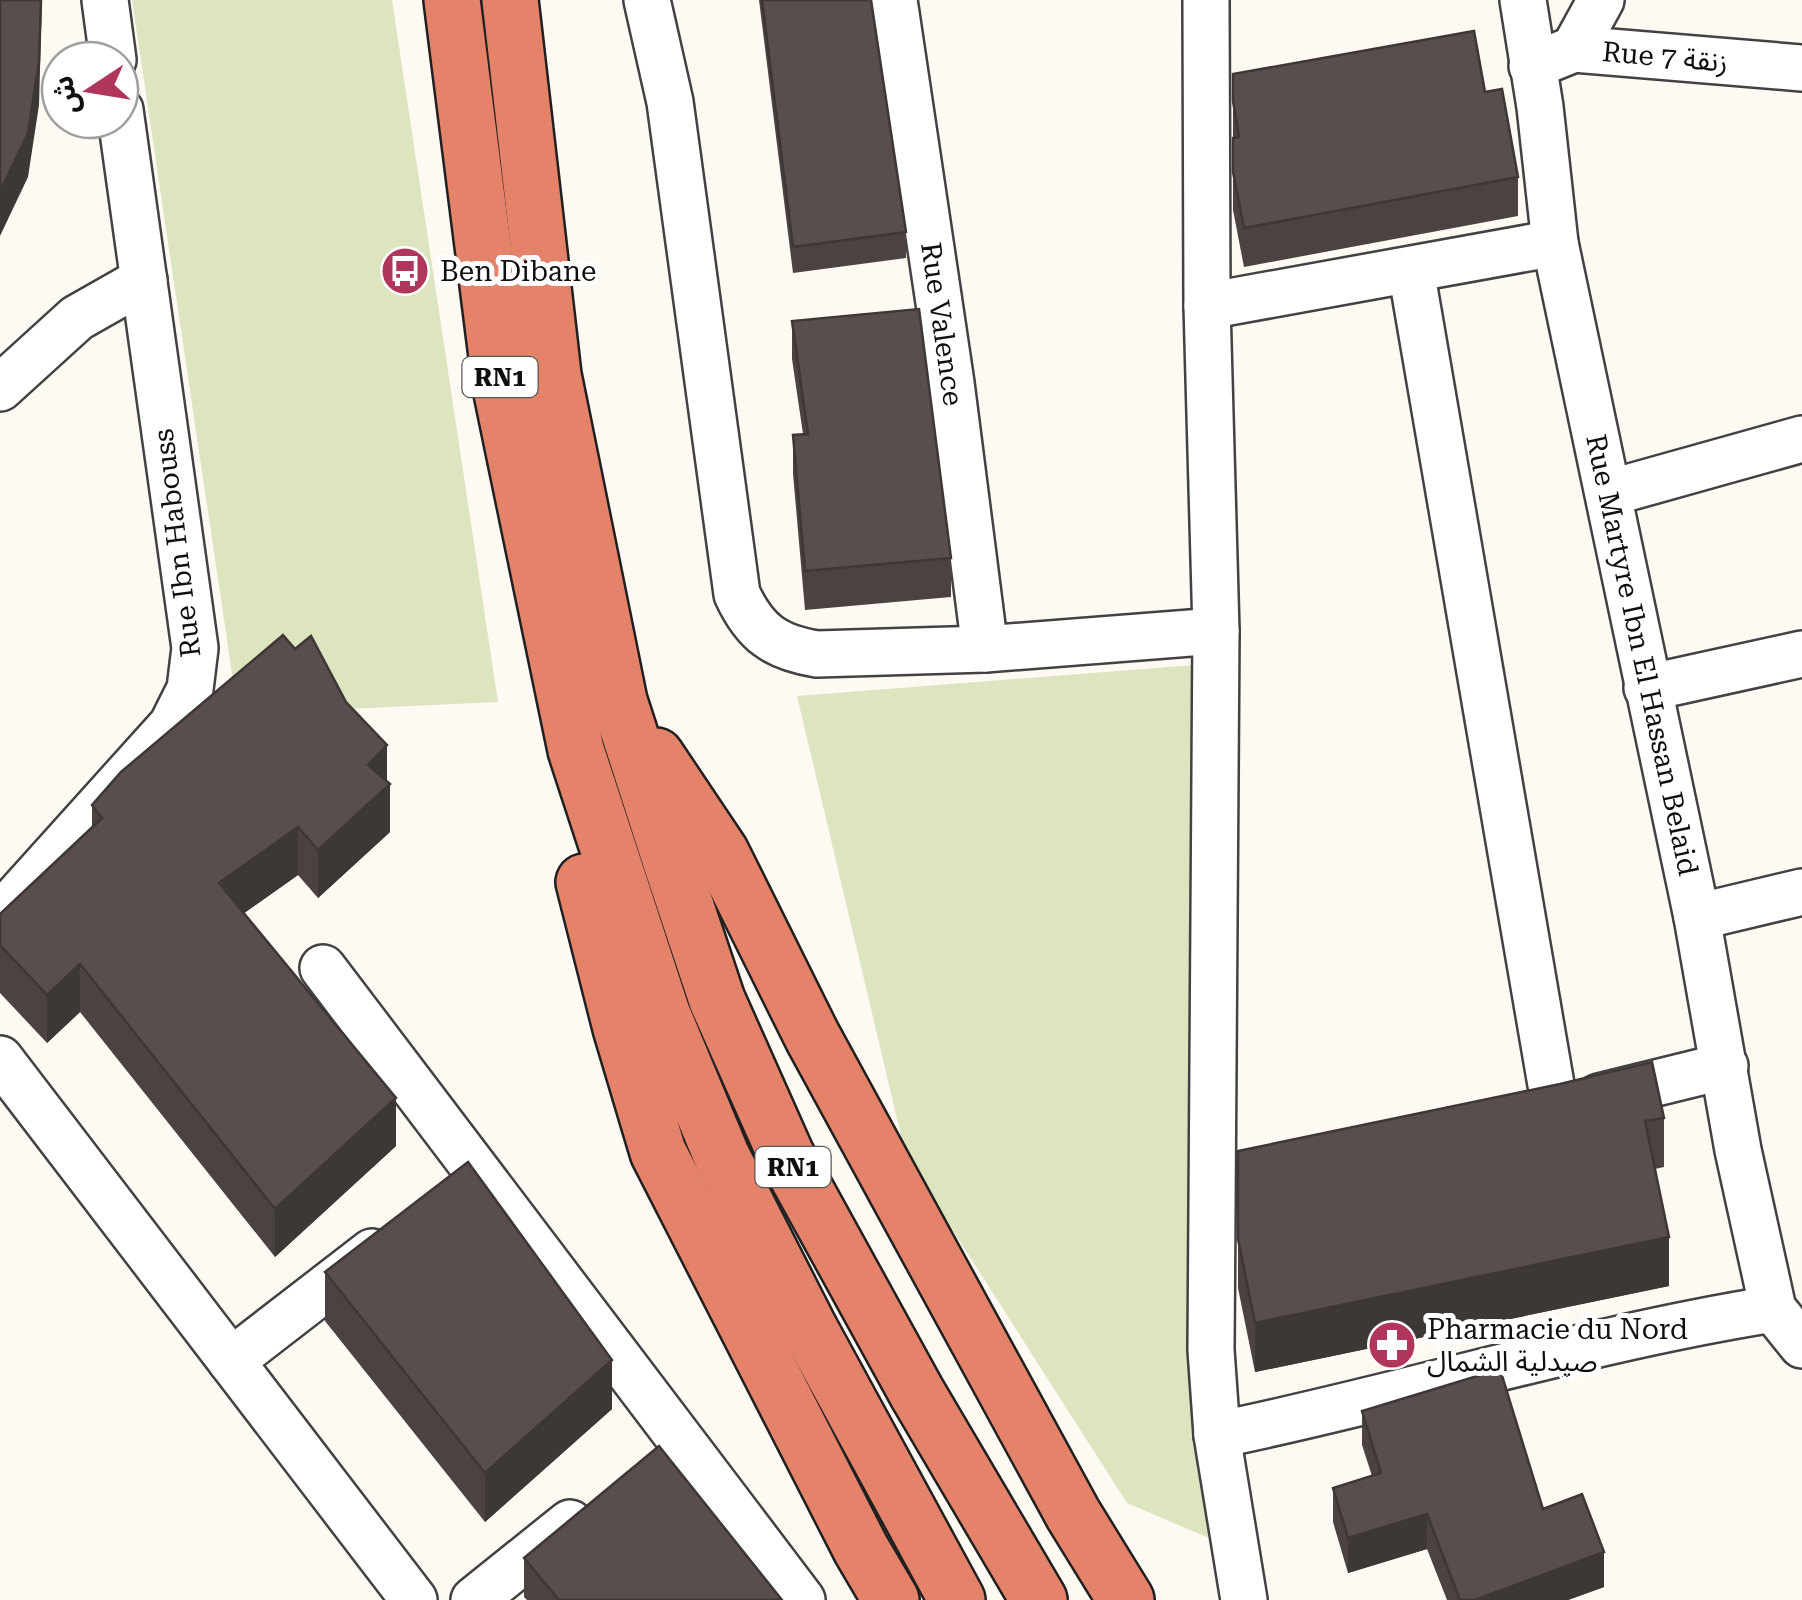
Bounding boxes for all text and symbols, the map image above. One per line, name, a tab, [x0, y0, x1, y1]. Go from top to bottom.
street label: Rue 7 زنقة	[1601, 35, 1729, 79]
north arrow	[40, 40, 140, 140]
text: ش	[46, 73, 86, 117]
street label: Rue Valence	[914, 240, 970, 408]
bus stop icon: Ben Dibane	[379, 245, 431, 297]
place label: Ben Dibane	[440, 255, 596, 288]
road number: RN1	[462, 357, 538, 397]
street label: Rue Ibn Habouss	[147, 427, 207, 659]
street label: Rue Martyre Ibn El Hassan Belaid	[1579, 431, 1705, 879]
road number: RN1	[756, 1147, 830, 1187]
place label: Pharmacie du Nord صيدلية الشمال	[1427, 1313, 1688, 1378]
pharmacy icon: Pharmacie du Nord صيدلية الشمال	[1366, 1319, 1418, 1371]

